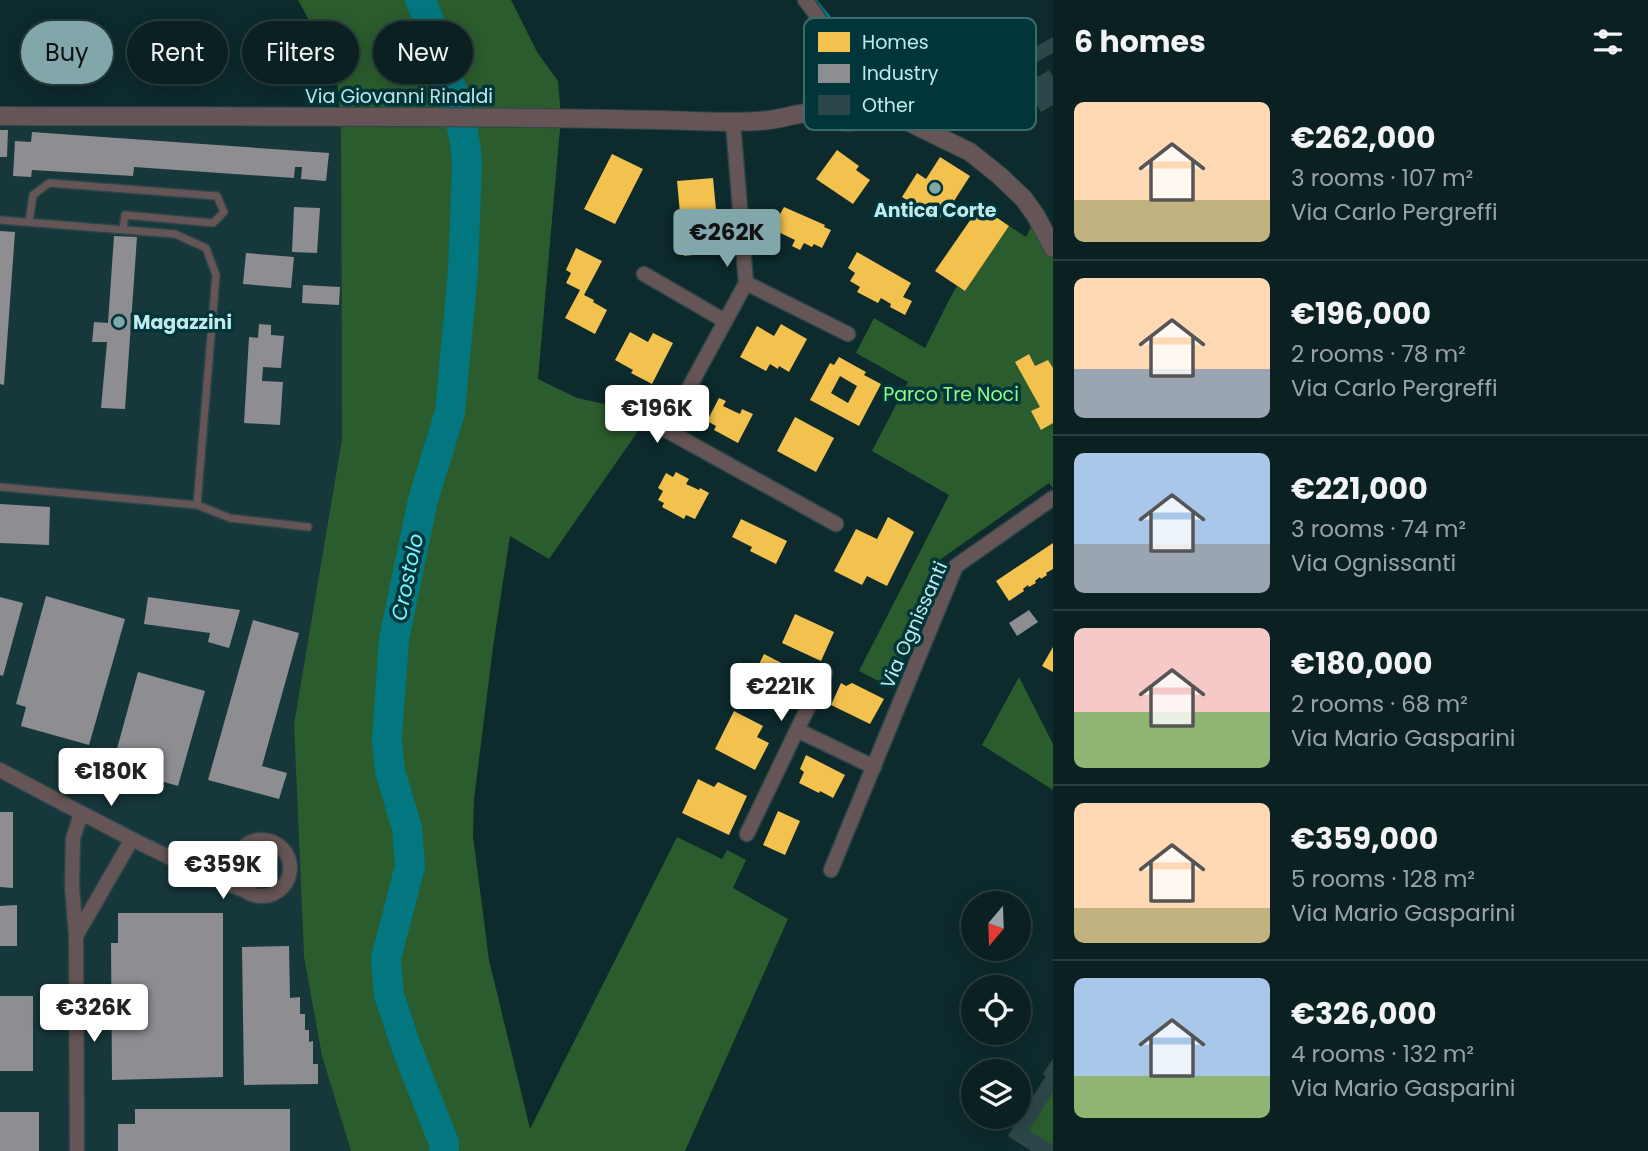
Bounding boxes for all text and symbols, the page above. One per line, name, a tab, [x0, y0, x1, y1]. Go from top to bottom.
legend	[804, 18, 1036, 130]
text: 6 homes	[1074, 20, 1206, 63]
chip: Buy	[21, 21, 113, 84]
chip: Rent	[127, 21, 228, 84]
chip: Filters	[242, 21, 359, 84]
chip: New	[373, 21, 473, 84]
icon: filters	[1589, 23, 1627, 61]
text: Homes	[862, 29, 929, 56]
text: Industry	[862, 60, 939, 87]
street label: Via Giovanni Rinaldi	[305, 83, 493, 110]
text: Other	[862, 92, 915, 119]
text: €262,000	[1291, 116, 1436, 159]
icon: home	[1130, 130, 1214, 214]
text: 3 rooms · 107 m²	[1291, 162, 1473, 194]
marker: Antica Corte	[927, 180, 943, 196]
text: Via Carlo Pergreffi	[1291, 196, 1498, 228]
place label: Antica Corte	[874, 197, 997, 224]
pin: €262K	[678, 210, 776, 269]
text: €262K	[689, 216, 765, 248]
text: €196,000	[1291, 292, 1431, 335]
icon: home	[1130, 306, 1214, 390]
place label: Magazzini	[133, 309, 232, 336]
marker: Magazzini	[111, 314, 127, 330]
text: 2 rooms · 78 m²	[1291, 338, 1466, 370]
text: Via Carlo Pergreffi	[1291, 372, 1498, 404]
park label: Parco Tre Noci	[883, 381, 1019, 408]
pin: €196K	[608, 386, 706, 445]
text: €196K	[621, 392, 693, 424]
text: €221,000	[1291, 467, 1428, 510]
icon: home	[1130, 481, 1214, 565]
text: 3 rooms · 74 m²	[1291, 513, 1466, 545]
water label: Crostolo	[384, 531, 430, 623]
text: Via Ognissanti	[1291, 547, 1456, 579]
street label: Via Ognissanti	[874, 557, 954, 693]
text: €180,000	[1291, 642, 1432, 685]
icon: home	[1130, 656, 1214, 740]
pin: €221K	[732, 664, 830, 723]
text: €221K	[746, 670, 816, 702]
text: 2 rooms · 68 m²	[1291, 688, 1468, 720]
text: Via Mario Gasparini	[1291, 722, 1516, 754]
pin: €180K	[62, 748, 160, 808]
text: €180K	[75, 755, 147, 787]
text: €359,000	[1291, 817, 1438, 860]
icon: home	[1130, 831, 1214, 915]
pin: €359K	[174, 842, 272, 901]
text: €359K	[184, 848, 262, 880]
text: 5 rooms · 128 m²	[1291, 863, 1475, 895]
north arrow	[961, 891, 1031, 961]
map controls	[961, 891, 1031, 1129]
text: Via Mario Gasparini	[1291, 897, 1516, 929]
button: locate	[961, 975, 1031, 1045]
pin: €326K	[45, 984, 143, 1044]
text: €326K	[56, 991, 132, 1023]
text: €326,000	[1291, 992, 1437, 1035]
icon: home	[1130, 1006, 1214, 1090]
text: 4 rooms · 132 m²	[1291, 1038, 1474, 1070]
button: layers	[961, 1059, 1031, 1129]
text: Via Mario Gasparini	[1291, 1072, 1516, 1104]

